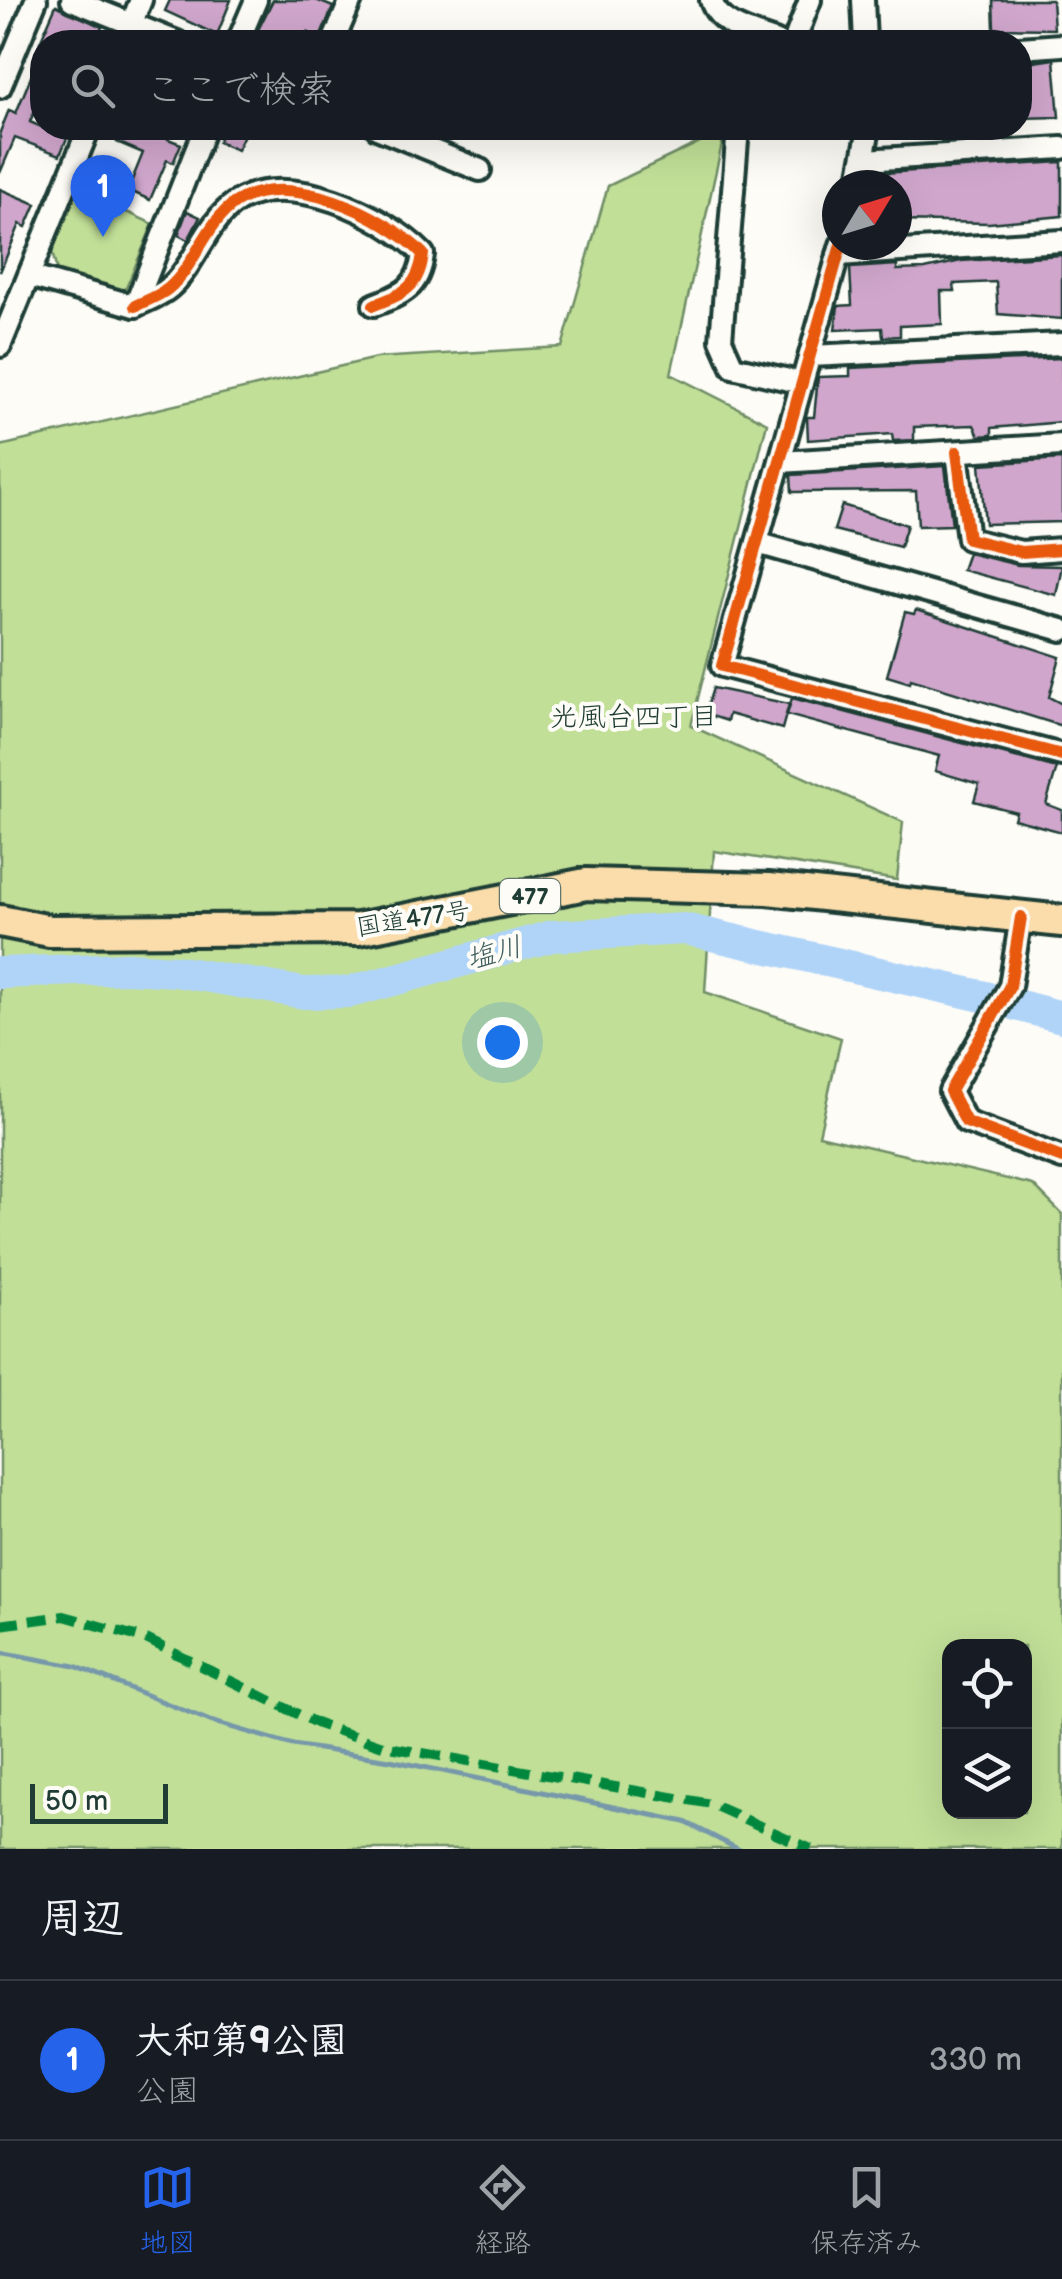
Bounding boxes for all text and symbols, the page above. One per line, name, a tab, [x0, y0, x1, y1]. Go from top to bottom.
search box	[30, 30, 1032, 140]
icon: search	[65, 58, 120, 113]
text: ここで検索	[145, 68, 335, 113]
pin: 1	[70, 154, 136, 237]
north arrow	[822, 170, 912, 260]
district label: 光風台四丁目	[550, 701, 718, 734]
road number: 477	[500, 879, 560, 913]
street label: 国道477号	[354, 895, 472, 944]
water label: 塩川	[463, 930, 526, 977]
your location	[477, 1017, 528, 1068]
map controls	[942, 1639, 1032, 1819]
button: locate	[942, 1639, 1032, 1729]
button: layers	[942, 1729, 1032, 1819]
scale bar	[30, 1779, 168, 1824]
text: 50 m	[45, 1785, 108, 1818]
text: 周辺	[40, 1894, 124, 1945]
text: 大和第9公園	[135, 2019, 347, 2064]
text: 1	[66, 2041, 79, 2080]
text: 330 m	[929, 2041, 1022, 2080]
text: 公園	[135, 2072, 199, 2111]
tab: 地図	[140, 2160, 196, 2260]
tab: 経路	[475, 2160, 531, 2260]
tab: 保存済み	[810, 2160, 922, 2260]

